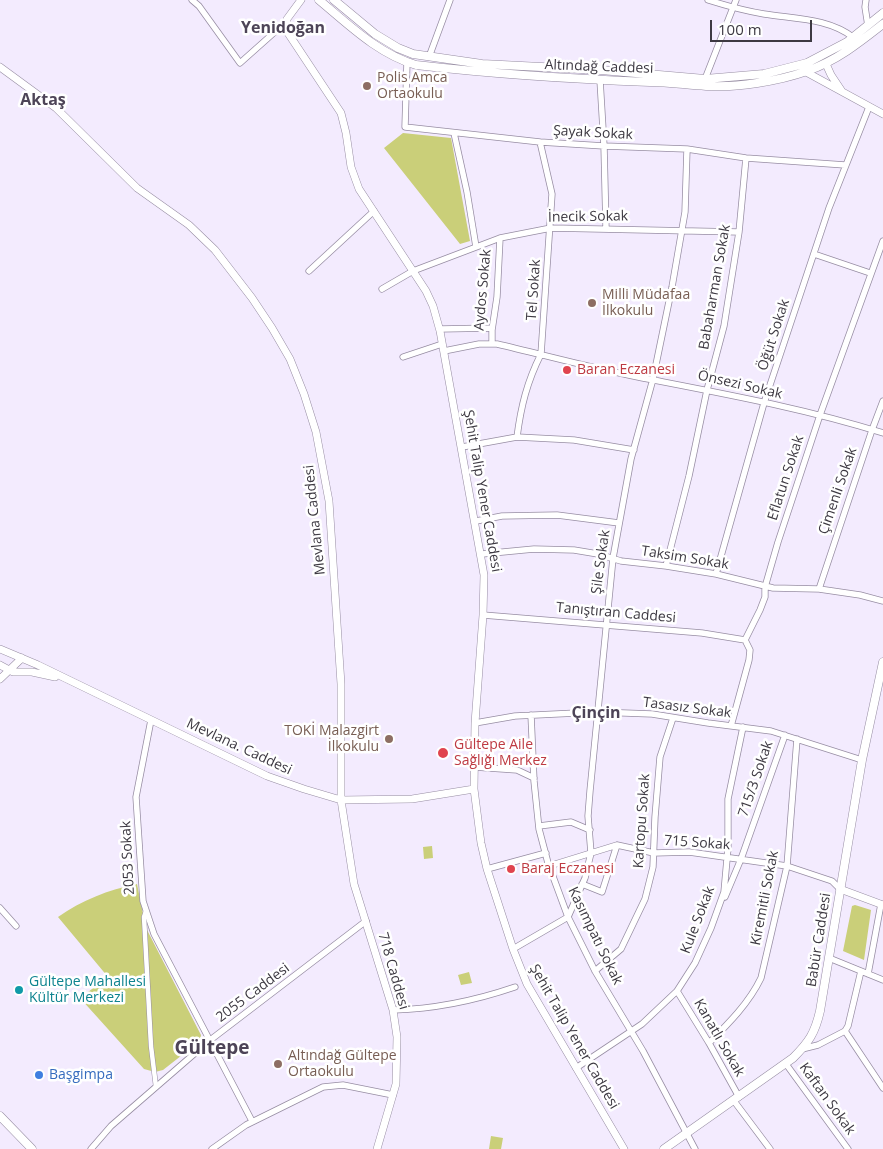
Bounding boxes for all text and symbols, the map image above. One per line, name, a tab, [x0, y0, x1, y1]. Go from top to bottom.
scale bar	[713, 10, 816, 42]
district label: Yenidoğan	[241, 18, 325, 38]
text: 100 m	[718, 19, 762, 39]
street label: Altındağ Caddesi	[544, 57, 654, 77]
place label: Polis Amca Ortaokulu	[377, 70, 448, 102]
marker: Polis Amca Ortaokulu	[361, 80, 373, 92]
district label: Aktaş	[20, 90, 66, 110]
street label: Şayak Sokak	[553, 123, 633, 143]
street label: İnecik Sokak	[548, 208, 628, 226]
street label: Babaharman Sokak	[696, 223, 734, 351]
street label: Aydos Sokak	[471, 249, 495, 331]
street label: Tel Sokak	[523, 259, 545, 321]
place label: Milli Müdafaa İlkokulu	[602, 287, 690, 320]
marker: Milli Müdafaa İlkokulu	[586, 297, 598, 309]
street label: Öğüt Sokak	[755, 297, 793, 373]
place label: Baran Eczanesi	[577, 362, 675, 378]
marker: Baran Eczanesi	[561, 364, 573, 376]
street label: Önsezi Sokak	[696, 367, 784, 403]
street label: Şehit Talip Yener Caddesi	[459, 409, 505, 573]
street label: Eflatun Sokak	[764, 433, 808, 523]
street label: Çimenli Sokak	[815, 445, 861, 537]
street label: Mevlana Caddesi	[301, 464, 329, 576]
street label: Şile Sokak	[588, 529, 614, 595]
street label: Taksim Sokak	[640, 543, 730, 573]
street label: Tanıştıran Caddesi	[555, 599, 677, 627]
street label: Tasasız Sokak	[642, 694, 732, 722]
district label: Çinçin	[571, 703, 621, 723]
street label: Mevlana. Caddesi	[184, 715, 294, 779]
place label: TOKİ Malazgirt İlkokulu	[284, 723, 379, 756]
marker: TOKİ Malazgirt İlkokulu	[383, 733, 395, 745]
place label: Gültepe Aile Sağlığı Merkez	[454, 737, 547, 770]
street label: 715/3 Sokak	[735, 739, 777, 819]
marker: Gültepe Aile Sağlığı Merkez	[436, 746, 450, 760]
street label: Kartopu Sokak	[630, 773, 654, 869]
street label: 2053 Sokak	[118, 820, 138, 896]
street label: 715 Sokak	[663, 832, 731, 854]
street label: Kiremitli Sokak	[748, 849, 782, 947]
place label: Baraj Eczanesi	[521, 861, 614, 877]
marker: Baraj Eczanesi	[505, 863, 517, 875]
street label: Kasımpatı Sokak	[564, 884, 626, 988]
street label: Kule Sokak	[677, 884, 719, 956]
street label: Babür Caddesi	[803, 892, 835, 988]
street label: 718 Caddesi	[374, 930, 412, 1012]
street label: 2055 Caddesi	[213, 960, 293, 1026]
street label: Şehit Talip Yener Caddesi	[526, 962, 622, 1112]
place label: Gültepe Mahallesi Kültür Merkezi	[29, 974, 146, 1006]
marker: Gültepe Mahallesi Kültür Merkezi	[13, 984, 25, 996]
street label: Kanatlı Sokak	[690, 996, 748, 1080]
district label: Gültepe	[175, 1038, 249, 1060]
place label: Altındağ Gültepe Ortaokulu	[288, 1048, 397, 1080]
marker: Altındağ Gültepe Ortaokulu	[272, 1058, 284, 1070]
street label: Kaftan Sokak	[795, 1060, 859, 1138]
place label: Başgimpa	[49, 1067, 113, 1083]
marker: Başgimpa	[33, 1069, 45, 1081]

